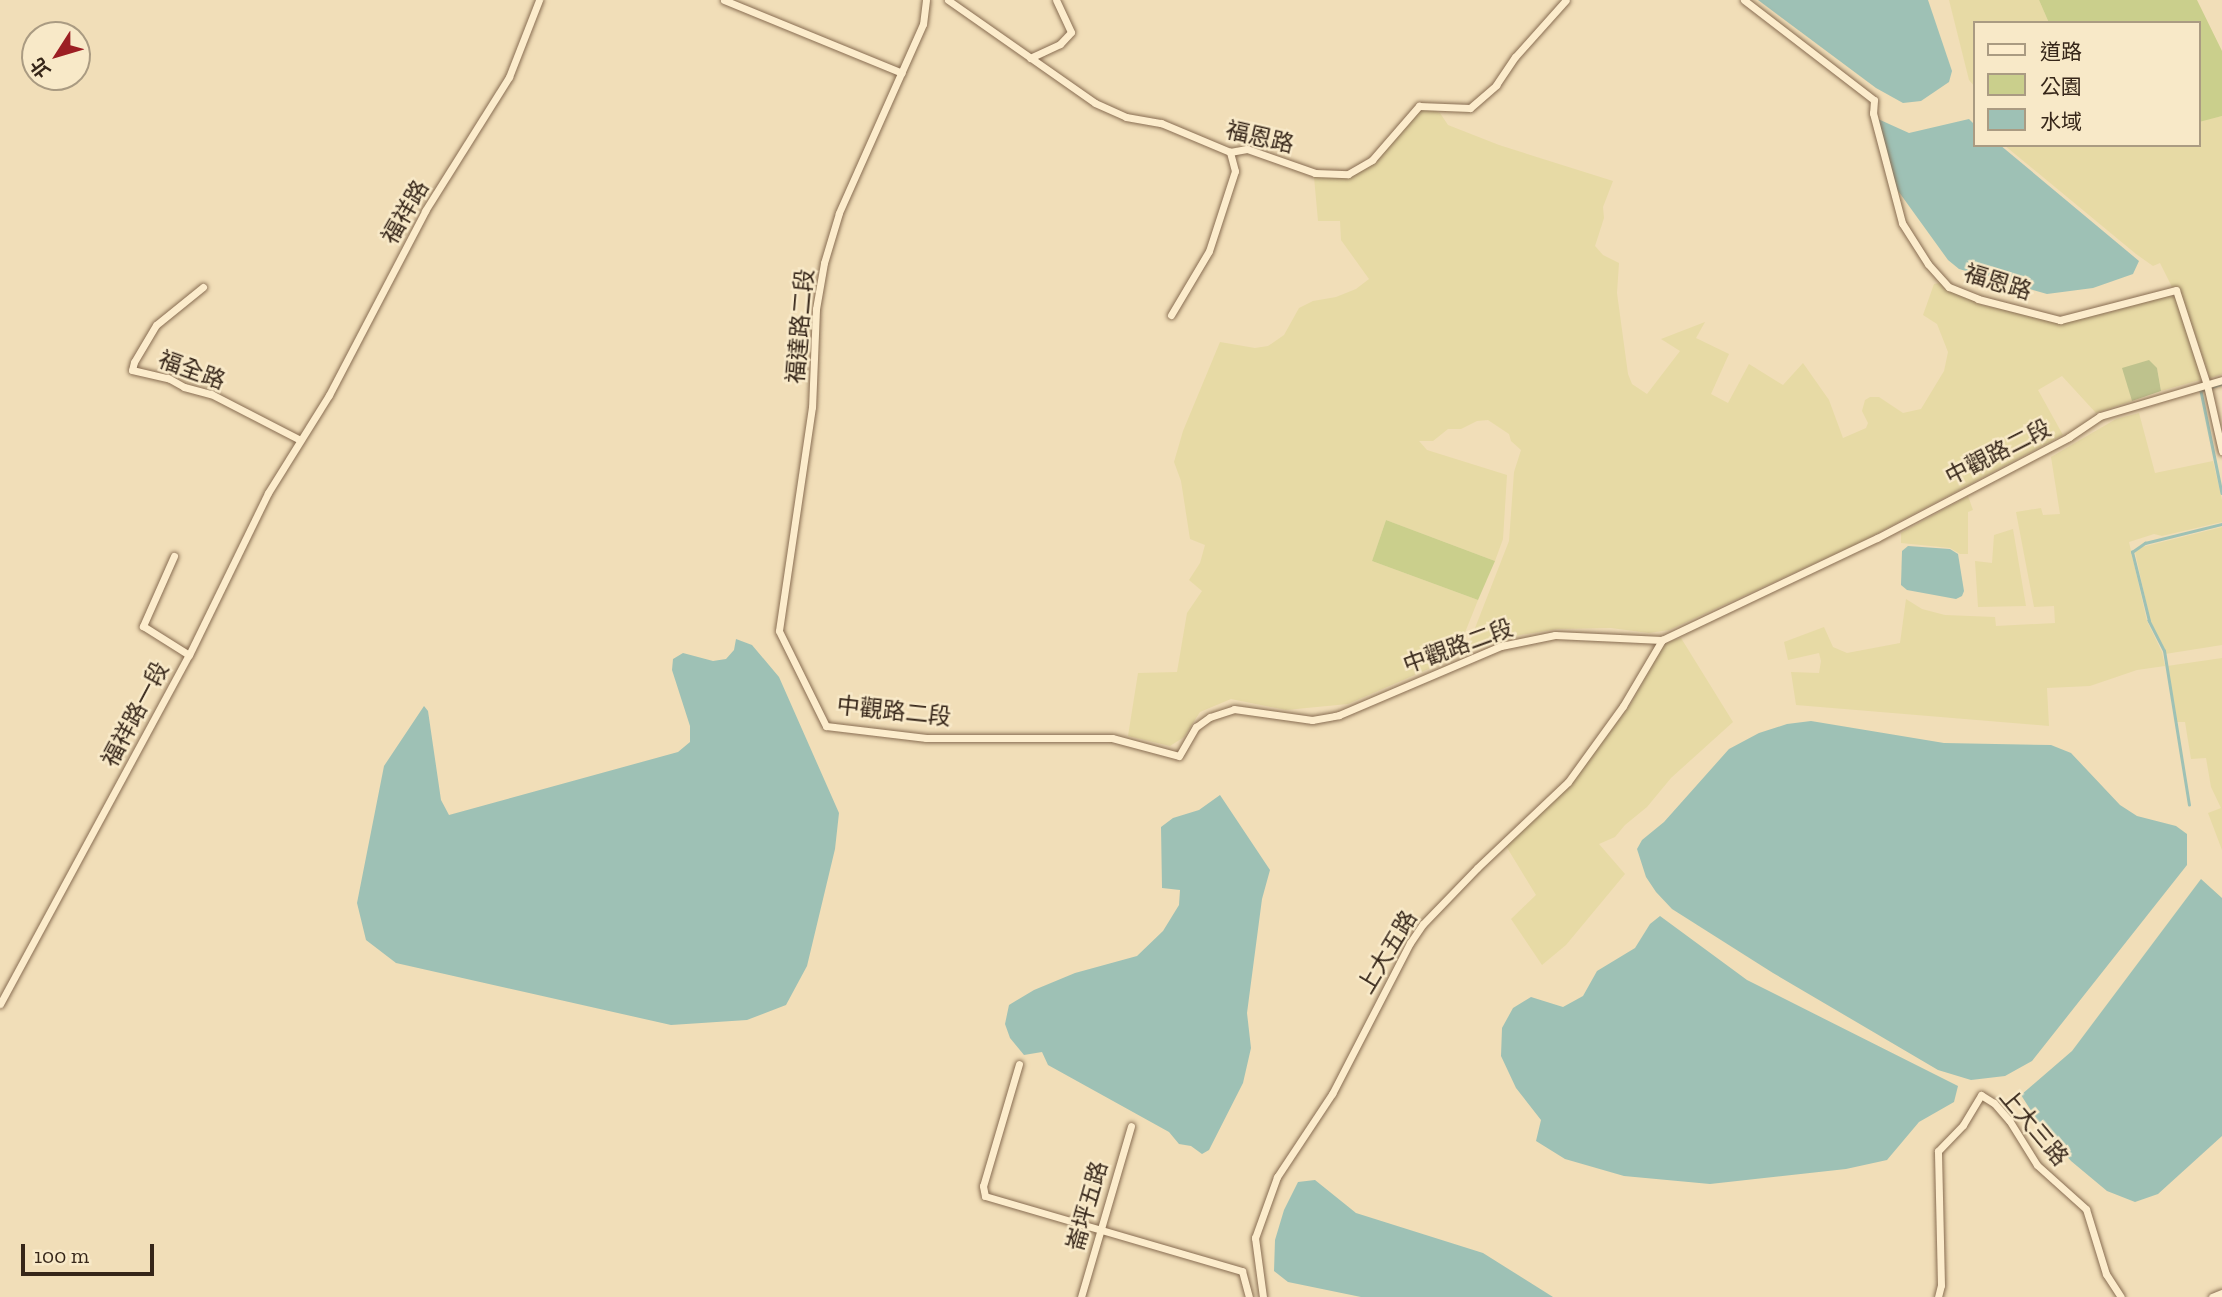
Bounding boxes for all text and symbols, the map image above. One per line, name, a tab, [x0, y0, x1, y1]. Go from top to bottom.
north arrow	[21, 21, 91, 91]
legend	[1974, 21, 2201, 147]
text: 道路	[2040, 39, 2082, 64]
text: 北	[26, 53, 55, 82]
text: 公園	[2040, 74, 2082, 99]
text: 水域	[2040, 109, 2082, 134]
street label: 福恩路	[1223, 116, 1297, 158]
street label: 福祥路	[376, 175, 434, 249]
street label: 福恩路	[1961, 259, 2035, 305]
street label: 福達路二段	[781, 268, 819, 384]
street label: 福全路	[155, 345, 229, 395]
street label: 中觀路二段	[1941, 414, 2055, 490]
street label: 中觀路二段	[1399, 613, 1517, 679]
street label: 福祥路一段	[96, 657, 174, 771]
street label: 中觀路二段	[835, 691, 953, 731]
street label: 上大五路	[1351, 905, 1423, 999]
street label: 上大三路	[1994, 1083, 2074, 1171]
street label: 崙坪五路	[1061, 1158, 1113, 1254]
scale bar	[24, 1230, 158, 1274]
text: 100 m	[34, 1243, 89, 1268]

